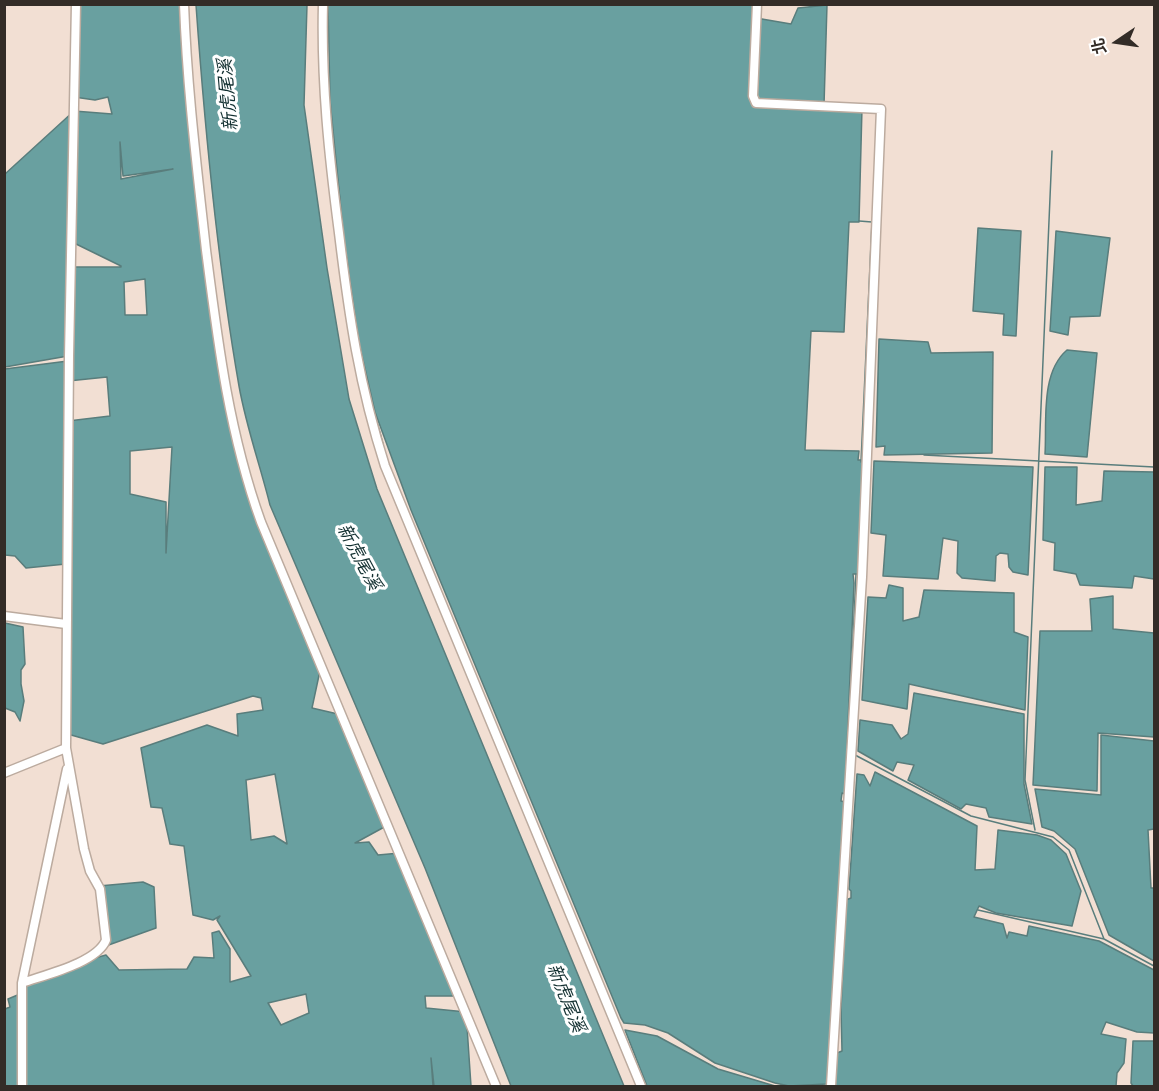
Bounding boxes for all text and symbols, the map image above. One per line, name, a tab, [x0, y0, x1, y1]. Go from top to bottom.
north arrow	[1087, 12, 1147, 72]
text: 北	[1088, 36, 1110, 56]
water label: 新虎尾溪	[214, 58, 242, 132]
water label: 新虎尾溪	[333, 520, 385, 594]
water label: 新虎尾溪	[543, 961, 589, 1035]

